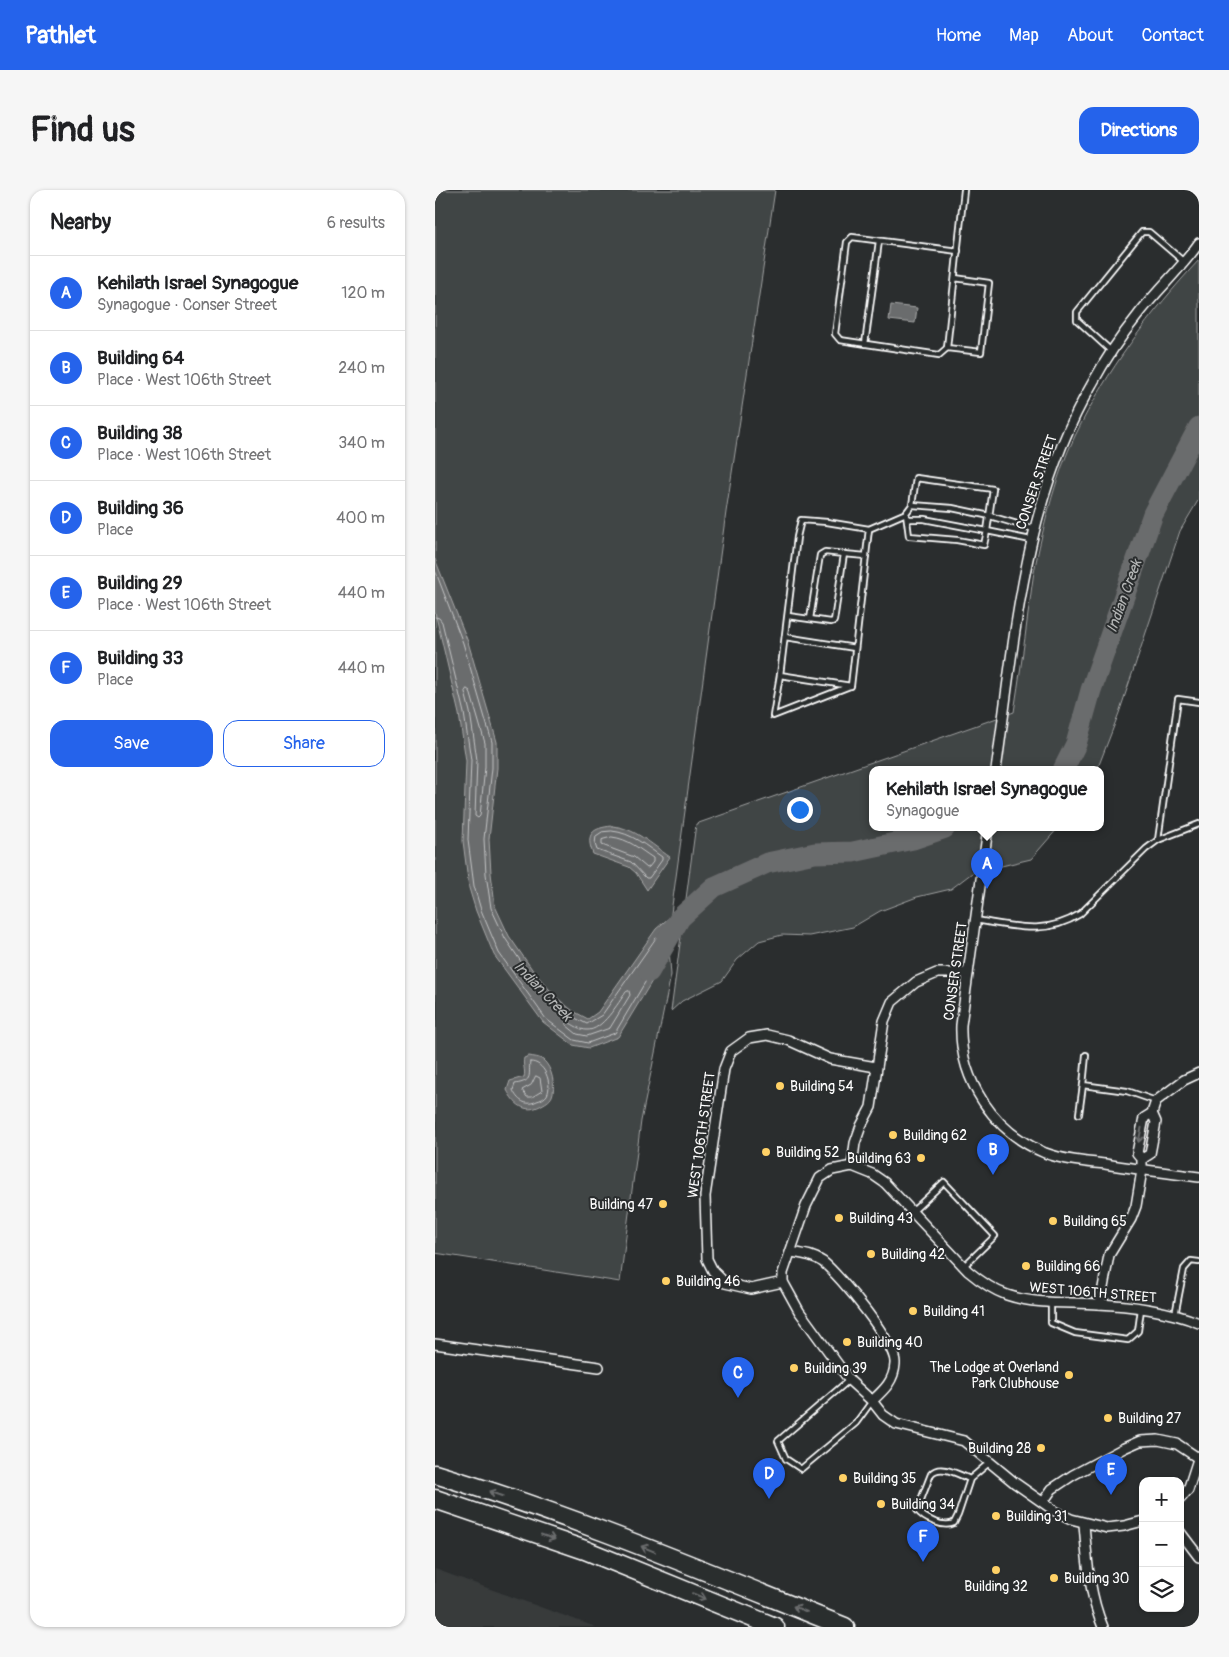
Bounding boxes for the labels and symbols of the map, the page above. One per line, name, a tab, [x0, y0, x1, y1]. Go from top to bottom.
street label: CONSER STREET	[1012, 432, 1061, 532]
water label: Indian Creek	[1102, 555, 1147, 635]
your location	[787, 797, 813, 823]
pin: A	[971, 848, 1003, 889]
street label: CONSER STREET	[940, 920, 971, 1021]
water label: Indian Creek	[509, 957, 577, 1027]
street label: WEST 106TH STREET	[684, 1071, 719, 1199]
place label: Building 54	[790, 1078, 854, 1095]
marker: Building 54	[774, 1080, 786, 1092]
one-way arrow	[1135, 1126, 1144, 1142]
place label: Building 62	[903, 1127, 967, 1144]
marker: Building 62	[887, 1129, 899, 1141]
pin: B	[977, 1134, 1009, 1175]
place label: Building 52	[776, 1144, 840, 1161]
marker: Building 52	[760, 1146, 772, 1158]
place label: Building 63	[847, 1150, 911, 1167]
marker: Building 63	[915, 1152, 927, 1164]
place label: Building 47	[589, 1196, 654, 1213]
marker: Building 47	[657, 1198, 669, 1210]
place label: Building 43	[849, 1210, 913, 1227]
marker: Building 43	[833, 1212, 845, 1224]
place label: Building 65	[1063, 1213, 1127, 1230]
marker: Building 65	[1047, 1215, 1059, 1227]
place label: Building 42	[881, 1246, 945, 1263]
marker: Building 42	[865, 1248, 877, 1260]
place label: Building 66	[1036, 1258, 1100, 1275]
marker: Building 66	[1020, 1260, 1032, 1272]
place label: Building 46	[676, 1273, 740, 1290]
marker: Building 46	[660, 1275, 672, 1287]
street label: WEST 106TH STREET	[1029, 1278, 1157, 1307]
place label: Building 41	[923, 1303, 985, 1320]
marker: Building 41	[907, 1305, 919, 1317]
place label: Building 40	[857, 1334, 923, 1351]
marker: Building 40	[841, 1336, 853, 1348]
pin: C	[722, 1357, 754, 1398]
place label: The Lodge at Overland Park Clubhouse	[929, 1359, 1059, 1392]
place label: Building 39	[804, 1360, 867, 1377]
marker: Building 39	[788, 1362, 800, 1374]
marker: The Lodge at Overland Park Clubhouse	[1063, 1369, 1075, 1381]
place label: Building 27	[1118, 1410, 1182, 1427]
marker: Building 27	[1102, 1412, 1114, 1424]
place label: Building 28	[968, 1440, 1031, 1457]
marker: Building 28	[1035, 1442, 1047, 1454]
pin: E	[1095, 1454, 1127, 1495]
pin: D	[753, 1458, 785, 1499]
place label: Building 35	[853, 1470, 916, 1487]
marker: Building 35	[837, 1472, 849, 1484]
one-way arrow	[488, 1488, 504, 1498]
place label: Building 34	[891, 1496, 955, 1513]
marker: Building 34	[875, 1498, 887, 1510]
place label: Building 31	[1006, 1508, 1067, 1525]
marker: Building 31	[990, 1510, 1002, 1522]
pin: F	[907, 1521, 939, 1562]
one-way arrow	[539, 1533, 555, 1542]
one-way arrow	[641, 1544, 657, 1553]
marker: Building 32	[990, 1564, 1002, 1576]
place label: Building 30	[1064, 1570, 1129, 1587]
marker: Building 30	[1048, 1572, 1060, 1584]
place label: Building 32	[964, 1578, 1028, 1595]
one-way arrow	[691, 1592, 706, 1601]
one-way arrow	[792, 1604, 808, 1613]

